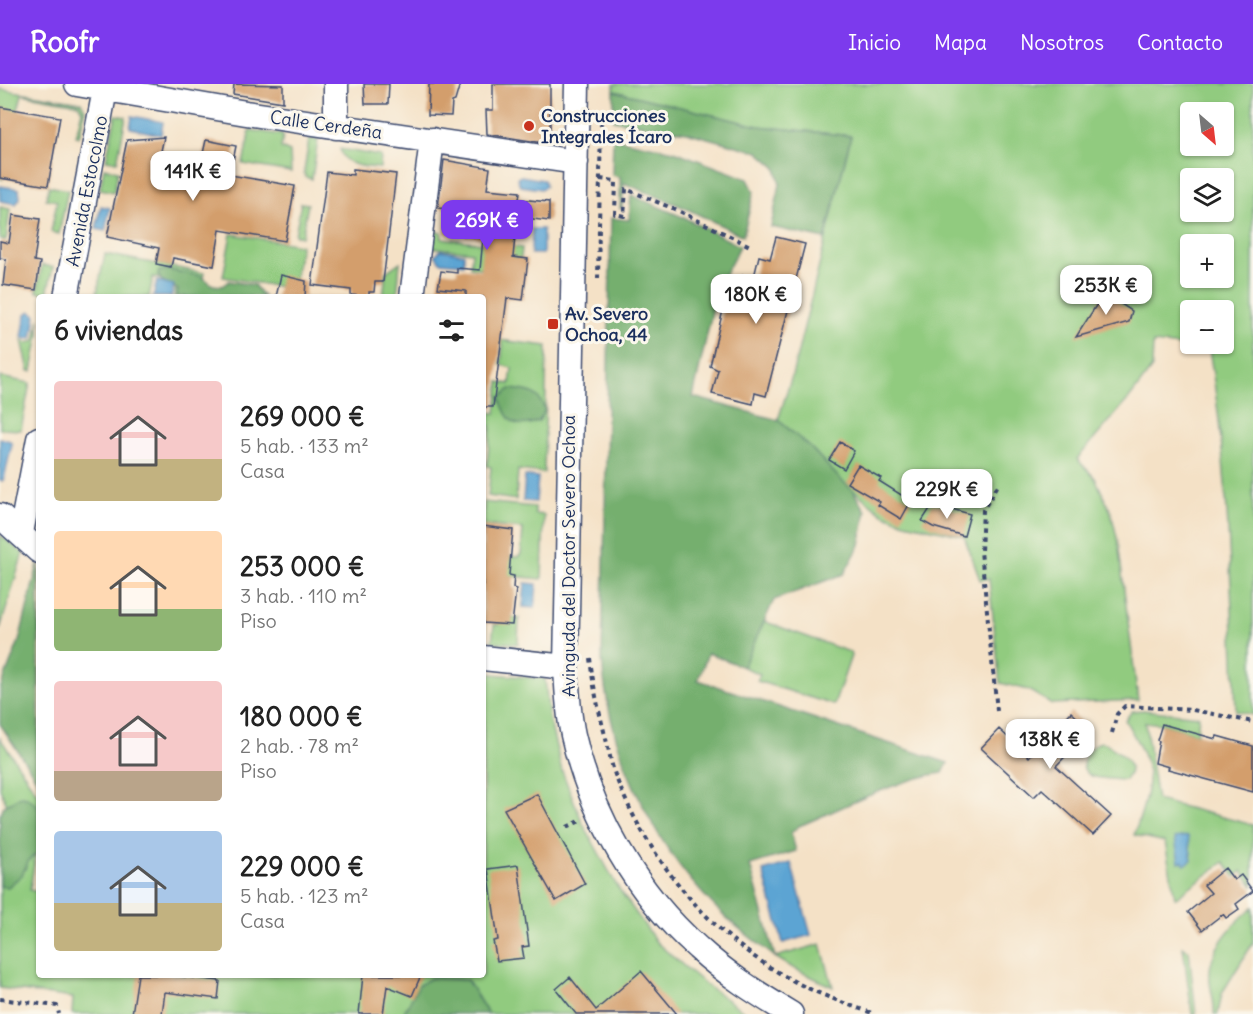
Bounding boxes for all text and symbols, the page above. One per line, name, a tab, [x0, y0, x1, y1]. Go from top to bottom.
text: Roofr	[30, 24, 99, 60]
text: Inicio	[848, 29, 901, 56]
text: Mapa	[934, 29, 987, 56]
text: Nosotros	[1020, 29, 1104, 56]
text: Contacto	[1137, 29, 1223, 56]
north arrow	[1180, 102, 1234, 156]
map controls	[1180, 102, 1234, 354]
place label: Construcciones Integrales Ícaro	[541, 104, 672, 148]
street label: Calle Cerdeña	[268, 105, 384, 144]
street label: Avenida Estocolmo	[61, 113, 112, 268]
marker: Construcciones Integrales Ícaro	[522, 119, 536, 133]
pin: 141K €	[144, 151, 242, 202]
text: 141K €	[164, 158, 222, 183]
button: layers	[1180, 168, 1234, 222]
pin: 269K €	[438, 200, 536, 251]
text: 269K €	[455, 207, 519, 232]
button: +	[1180, 234, 1234, 288]
pin: 253K €	[1057, 265, 1155, 316]
text: 253K €	[1074, 272, 1138, 297]
pin: 180K €	[707, 274, 805, 325]
text: 180K €	[725, 281, 787, 306]
button: −	[1180, 300, 1234, 354]
place label: Av. Severo Ochoa, 44	[565, 302, 648, 346]
text: 6 viviendas	[54, 314, 183, 347]
icon: filters	[435, 314, 468, 347]
marker: Av. Severo Ochoa, 44	[546, 317, 560, 331]
text: 269 000 €	[240, 400, 365, 433]
icon: home	[102, 405, 174, 477]
street label: Avinguda del Doctor Severo Ochoa	[557, 415, 580, 697]
text: 5 hab. · 133 m²	[240, 433, 369, 458]
text: Casa	[240, 458, 285, 483]
pin: 229K €	[898, 469, 996, 520]
text: 229K €	[915, 476, 979, 501]
text: 253 000 €	[240, 550, 364, 583]
icon: home	[102, 555, 174, 627]
text: 3 hab. · 110 m²	[240, 583, 367, 608]
text: Piso	[240, 608, 277, 633]
text: 180 000 €	[240, 700, 363, 733]
icon: home	[102, 705, 174, 777]
pin: 138K €	[1001, 719, 1099, 770]
text: 138K €	[1020, 726, 1080, 751]
text: 2 hab. · 78 m²	[240, 733, 359, 758]
text: Piso	[240, 758, 277, 783]
text: 229 000 €	[240, 850, 364, 883]
icon: home	[102, 855, 174, 927]
text: 5 hab. · 123 m²	[240, 883, 368, 908]
text: Casa	[240, 908, 285, 933]

